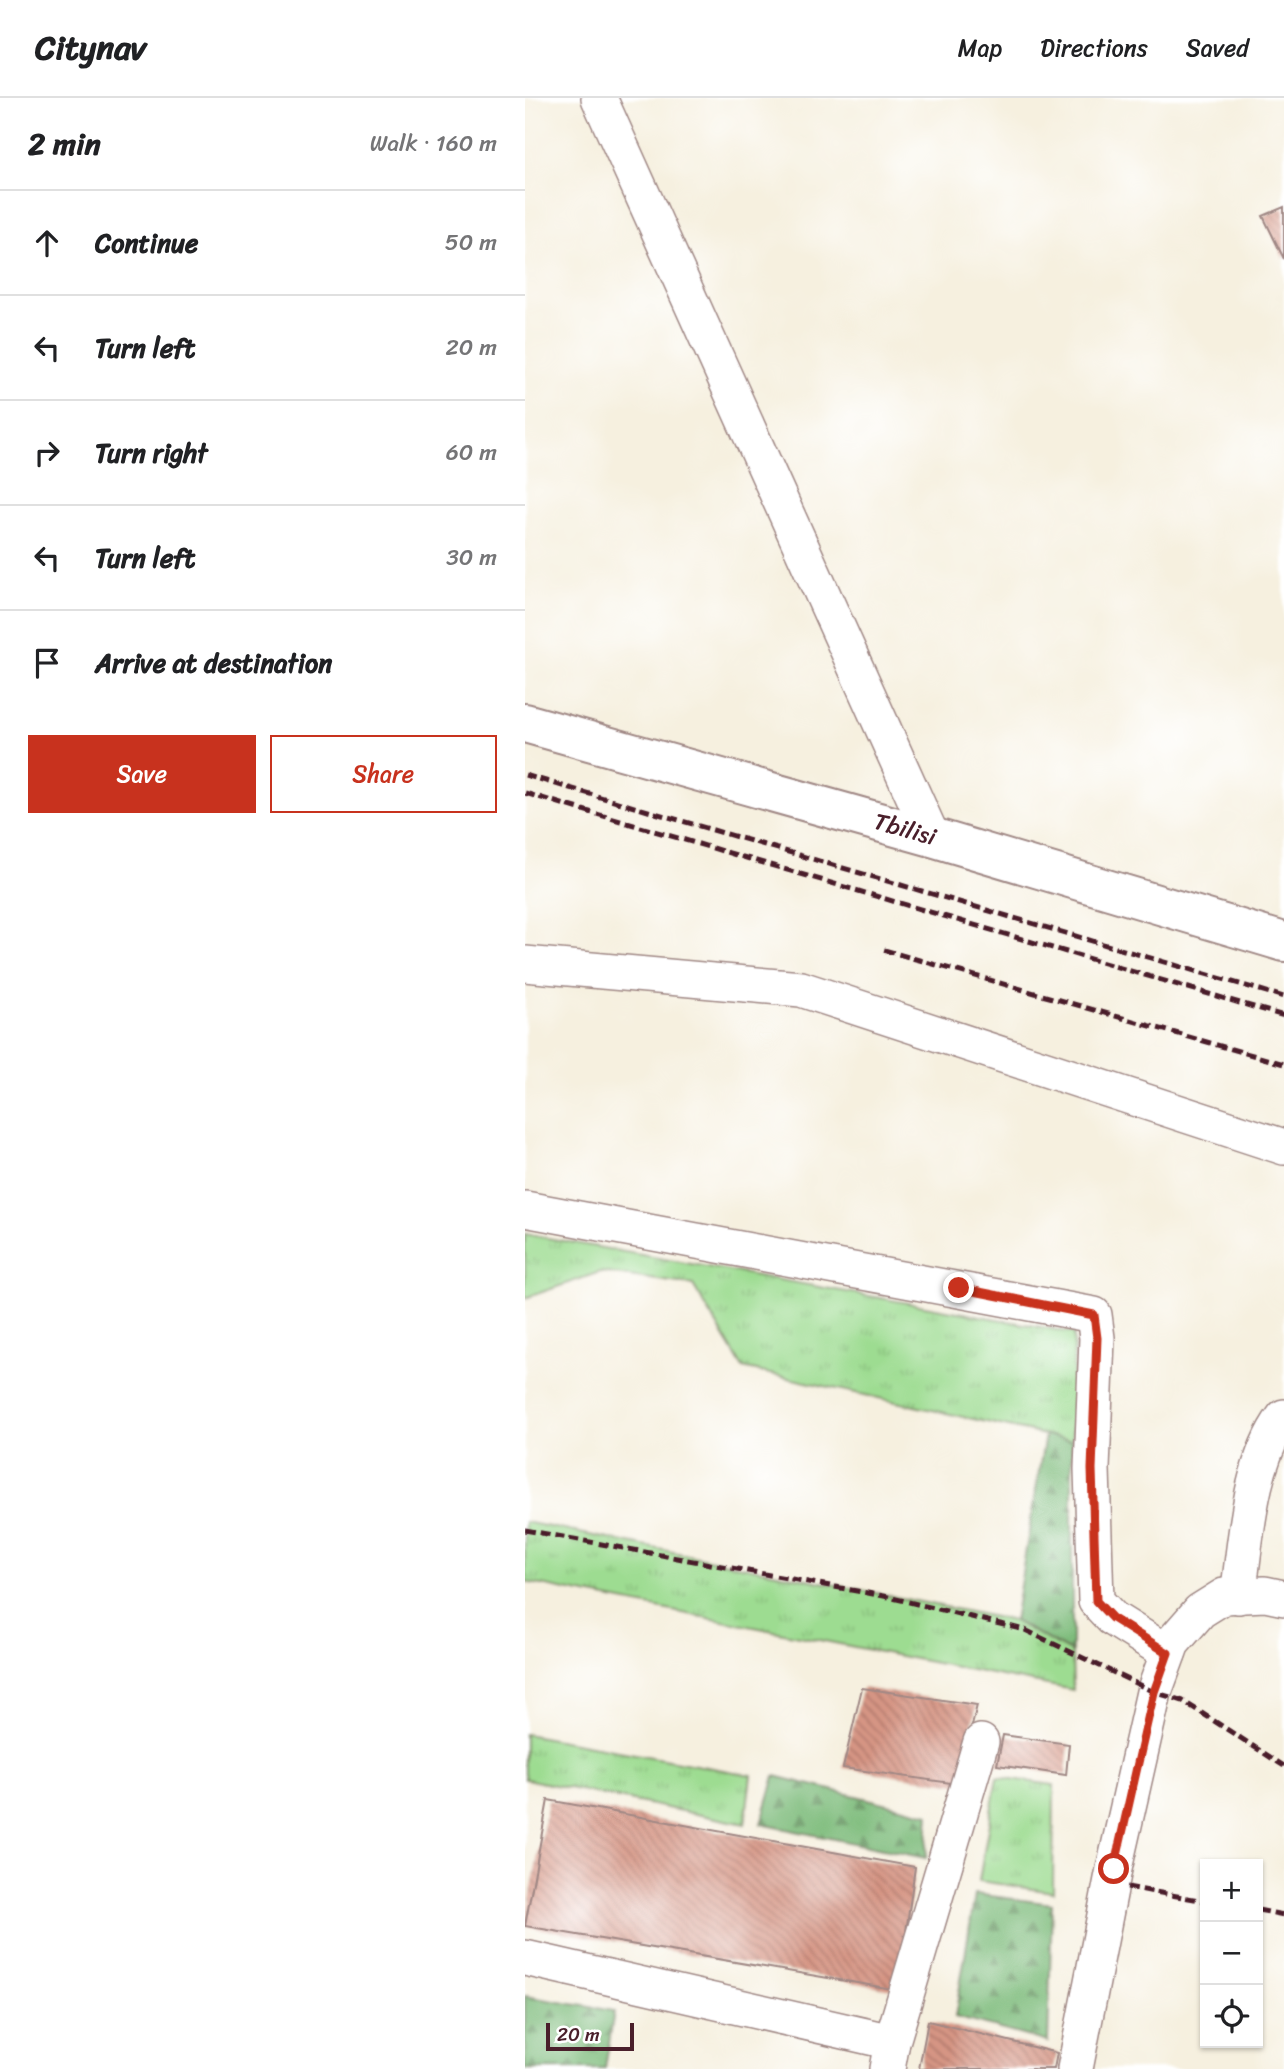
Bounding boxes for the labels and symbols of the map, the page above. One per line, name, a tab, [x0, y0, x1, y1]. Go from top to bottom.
street label: Tbilisi	[869, 800, 941, 858]
route end	[943, 1272, 974, 1303]
route start	[1098, 1853, 1129, 1884]
scale bar	[546, 2020, 633, 2052]

